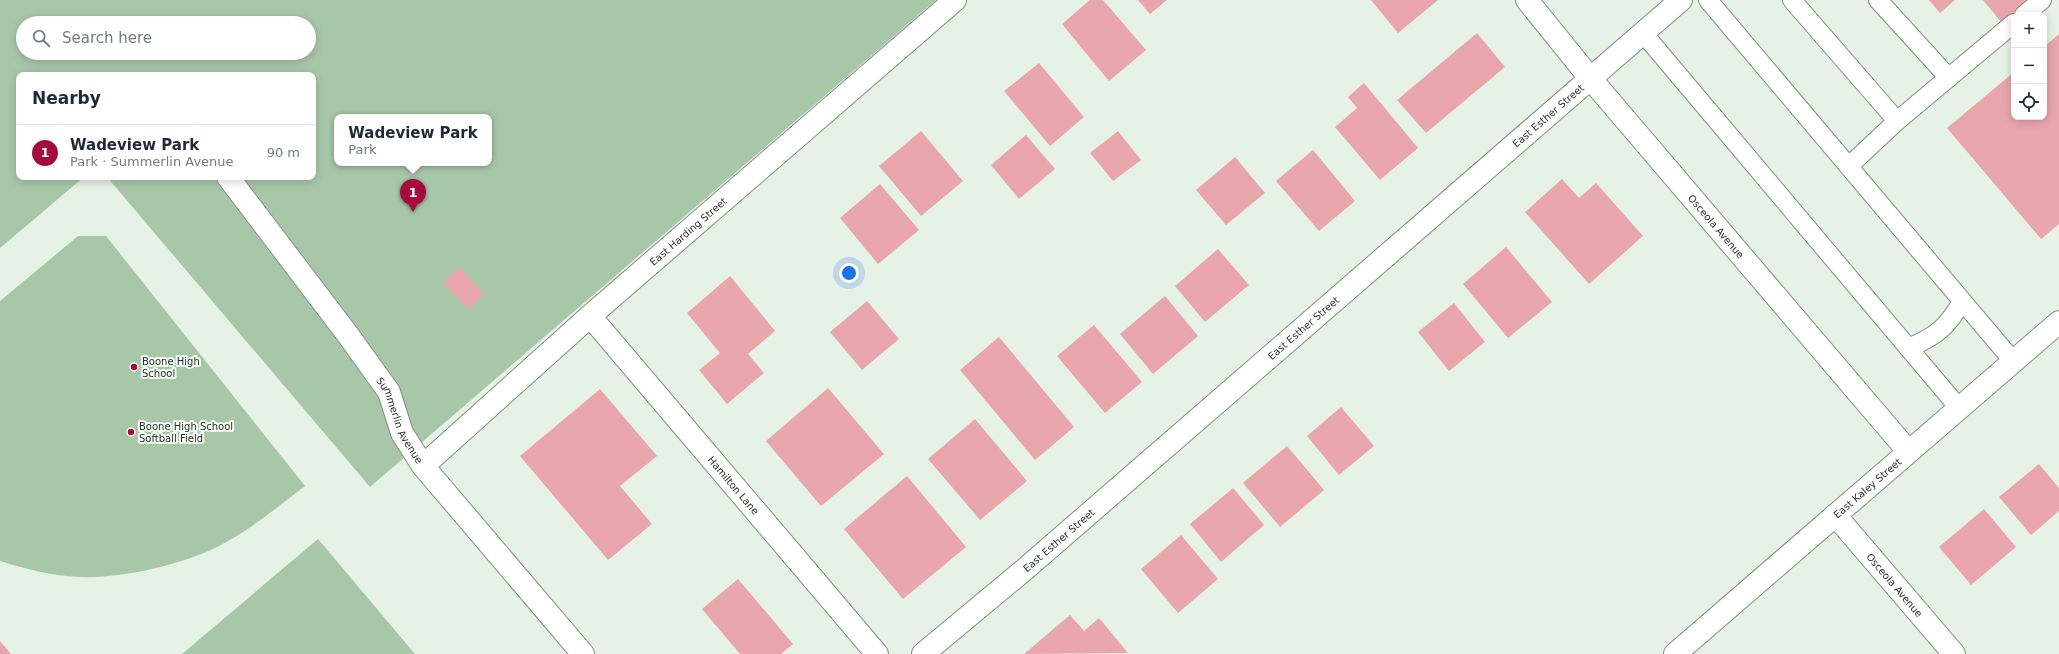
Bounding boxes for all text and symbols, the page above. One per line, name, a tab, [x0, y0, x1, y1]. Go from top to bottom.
map controls	[2011, 12, 2047, 120]
button: +	[2011, 12, 2047, 48]
search box	[16, 16, 316, 60]
icon: search	[30, 27, 52, 49]
text: Search here	[62, 29, 152, 47]
button: −	[2011, 48, 2047, 84]
street label: East Esther Street	[1510, 82, 1586, 150]
button: locate	[2011, 84, 2047, 120]
text: Nearby	[32, 88, 101, 108]
popup	[334, 114, 492, 166]
text: Wadeview Park	[348, 124, 478, 142]
text: Wadeview Park	[70, 136, 199, 154]
text: Park	[348, 142, 376, 157]
text: 1	[40, 145, 50, 160]
text: 90 m	[267, 145, 300, 160]
text: Park · Summerlin Avenue	[70, 154, 234, 169]
pin: 1	[400, 179, 426, 212]
street label: Osceola Avenue	[1686, 192, 1746, 261]
street label: East Harding Street	[648, 195, 729, 268]
your location	[839, 263, 859, 283]
street label: East Esther Street	[1266, 294, 1341, 362]
place label: Boone High School	[142, 356, 200, 379]
marker: Boone High School	[129, 362, 139, 372]
street label: Summerlin Avenue	[374, 375, 425, 466]
place label: Boone High School Softball Field	[139, 421, 233, 444]
marker: Boone High School Softball Field	[126, 427, 136, 437]
street label: Hamilton Lane	[706, 454, 761, 517]
street label: East Kaley Street	[1831, 456, 1904, 520]
street label: East Esther Street	[1021, 507, 1097, 574]
street label: Osceola Avenue	[1864, 551, 1925, 619]

